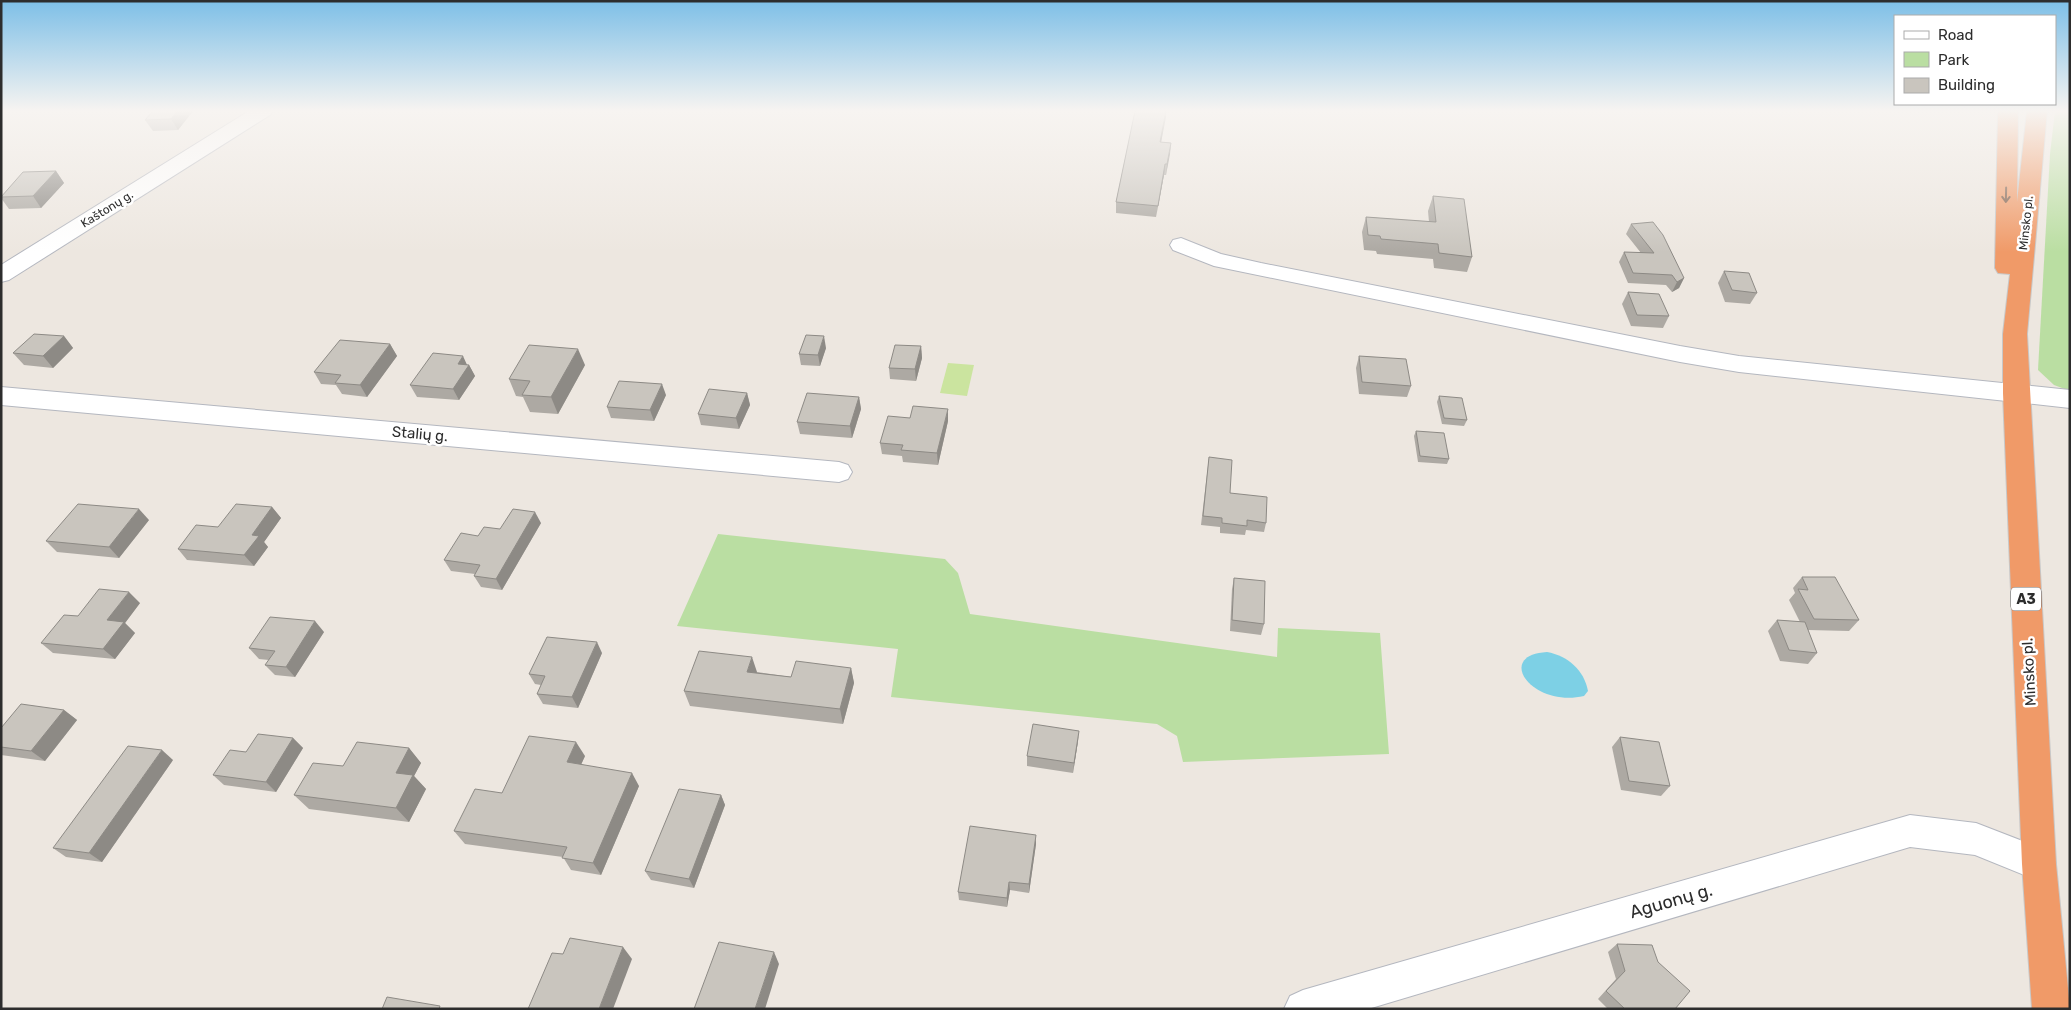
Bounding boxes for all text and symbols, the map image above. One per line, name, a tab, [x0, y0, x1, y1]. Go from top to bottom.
legend	[1894, 15, 2056, 105]
text: Road	[1938, 26, 1974, 44]
text: Park	[1938, 51, 1969, 69]
text: Building	[1938, 76, 1995, 94]
street label: Kaštonų g.	[78, 187, 136, 231]
one-way arrow	[2002, 187, 2011, 203]
street label: Minsko pl.	[2016, 195, 2036, 251]
street label: Stalių g.	[391, 423, 449, 445]
road number: A3	[2011, 588, 2041, 610]
street label: Minsko pl.	[2018, 637, 2040, 707]
street label: Aguonų g.	[1627, 879, 1715, 923]

